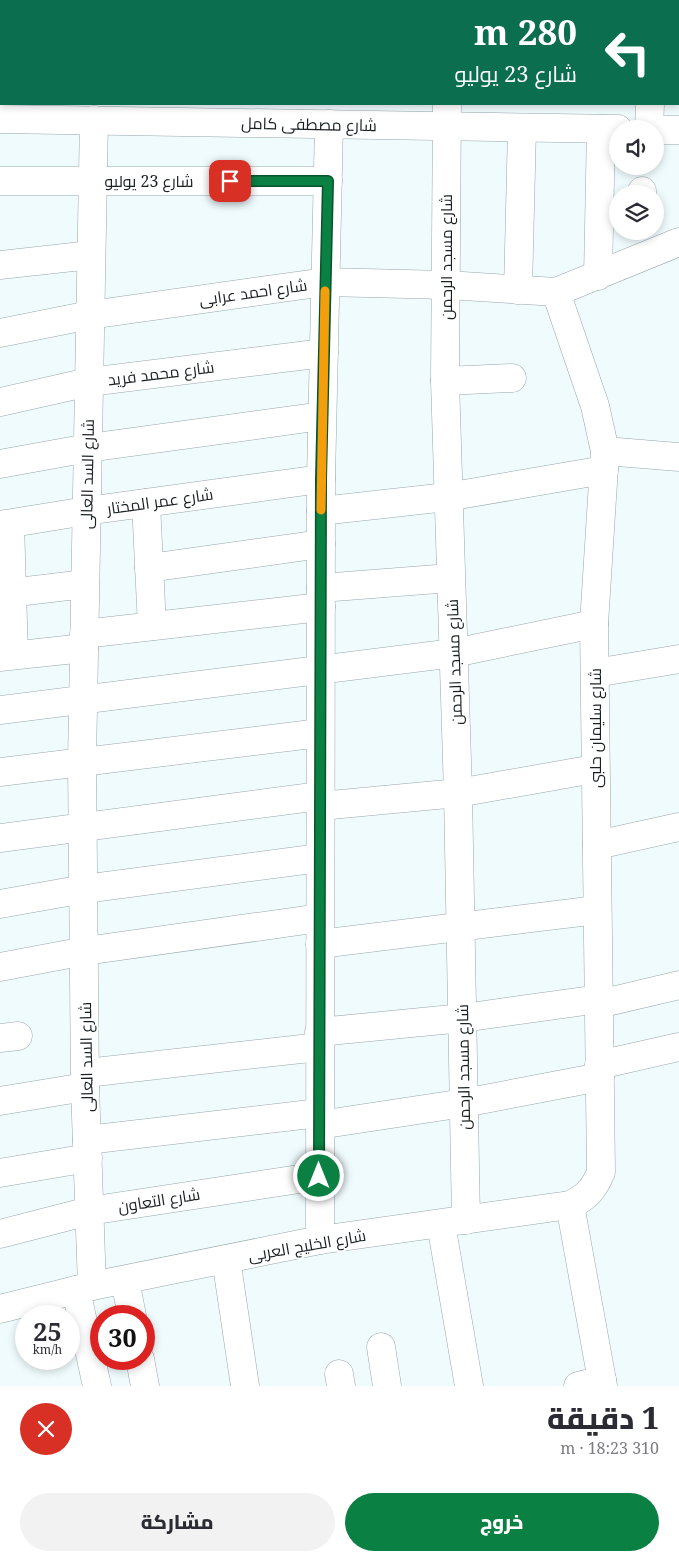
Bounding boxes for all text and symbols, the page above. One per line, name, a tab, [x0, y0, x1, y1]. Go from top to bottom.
text: 280 m	[474, 8, 577, 55]
icon: left	[595, 20, 660, 85]
text: شارع 23 يوليو	[455, 58, 577, 88]
street label: شارع مصطفى كامل	[241, 112, 377, 137]
map controls	[609, 120, 664, 240]
button: sound	[609, 120, 664, 175]
pin	[209, 160, 251, 202]
icon: arrive	[216, 167, 244, 195]
street label: شارع 23 يوليو	[104, 170, 194, 193]
button: layers	[609, 185, 664, 240]
street label: شارع مسجد الرحمن	[435, 194, 458, 320]
street label: شارع احمد عرابى	[198, 274, 309, 311]
street label: شارع محمد فريد	[106, 356, 216, 391]
street label: شارع السد العالى	[75, 419, 100, 529]
street label: شارع عمر المختار	[104, 483, 215, 520]
street label: شارع مسجد الرحمن	[441, 599, 468, 725]
street label: شارع سليمان حلبى	[584, 668, 607, 788]
street label: شارع السد العالى	[74, 1002, 99, 1112]
street label: شارع مسجد الرحمن	[451, 1004, 476, 1130]
position arrow	[292, 1149, 344, 1201]
street label: شارع التعاون	[116, 1183, 202, 1218]
street label: شارع الخليج العربى	[246, 1224, 368, 1267]
speed limit sign: 30	[90, 1305, 155, 1370]
text: 25	[33, 1314, 62, 1348]
text: km/h	[33, 1341, 62, 1358]
text: 1 دقيقة	[547, 1397, 659, 1438]
button: close	[20, 1403, 72, 1455]
text: 310 m · 18:23	[560, 1437, 659, 1459]
button: مشاركة	[20, 1493, 335, 1551]
button: خروج	[345, 1493, 659, 1551]

